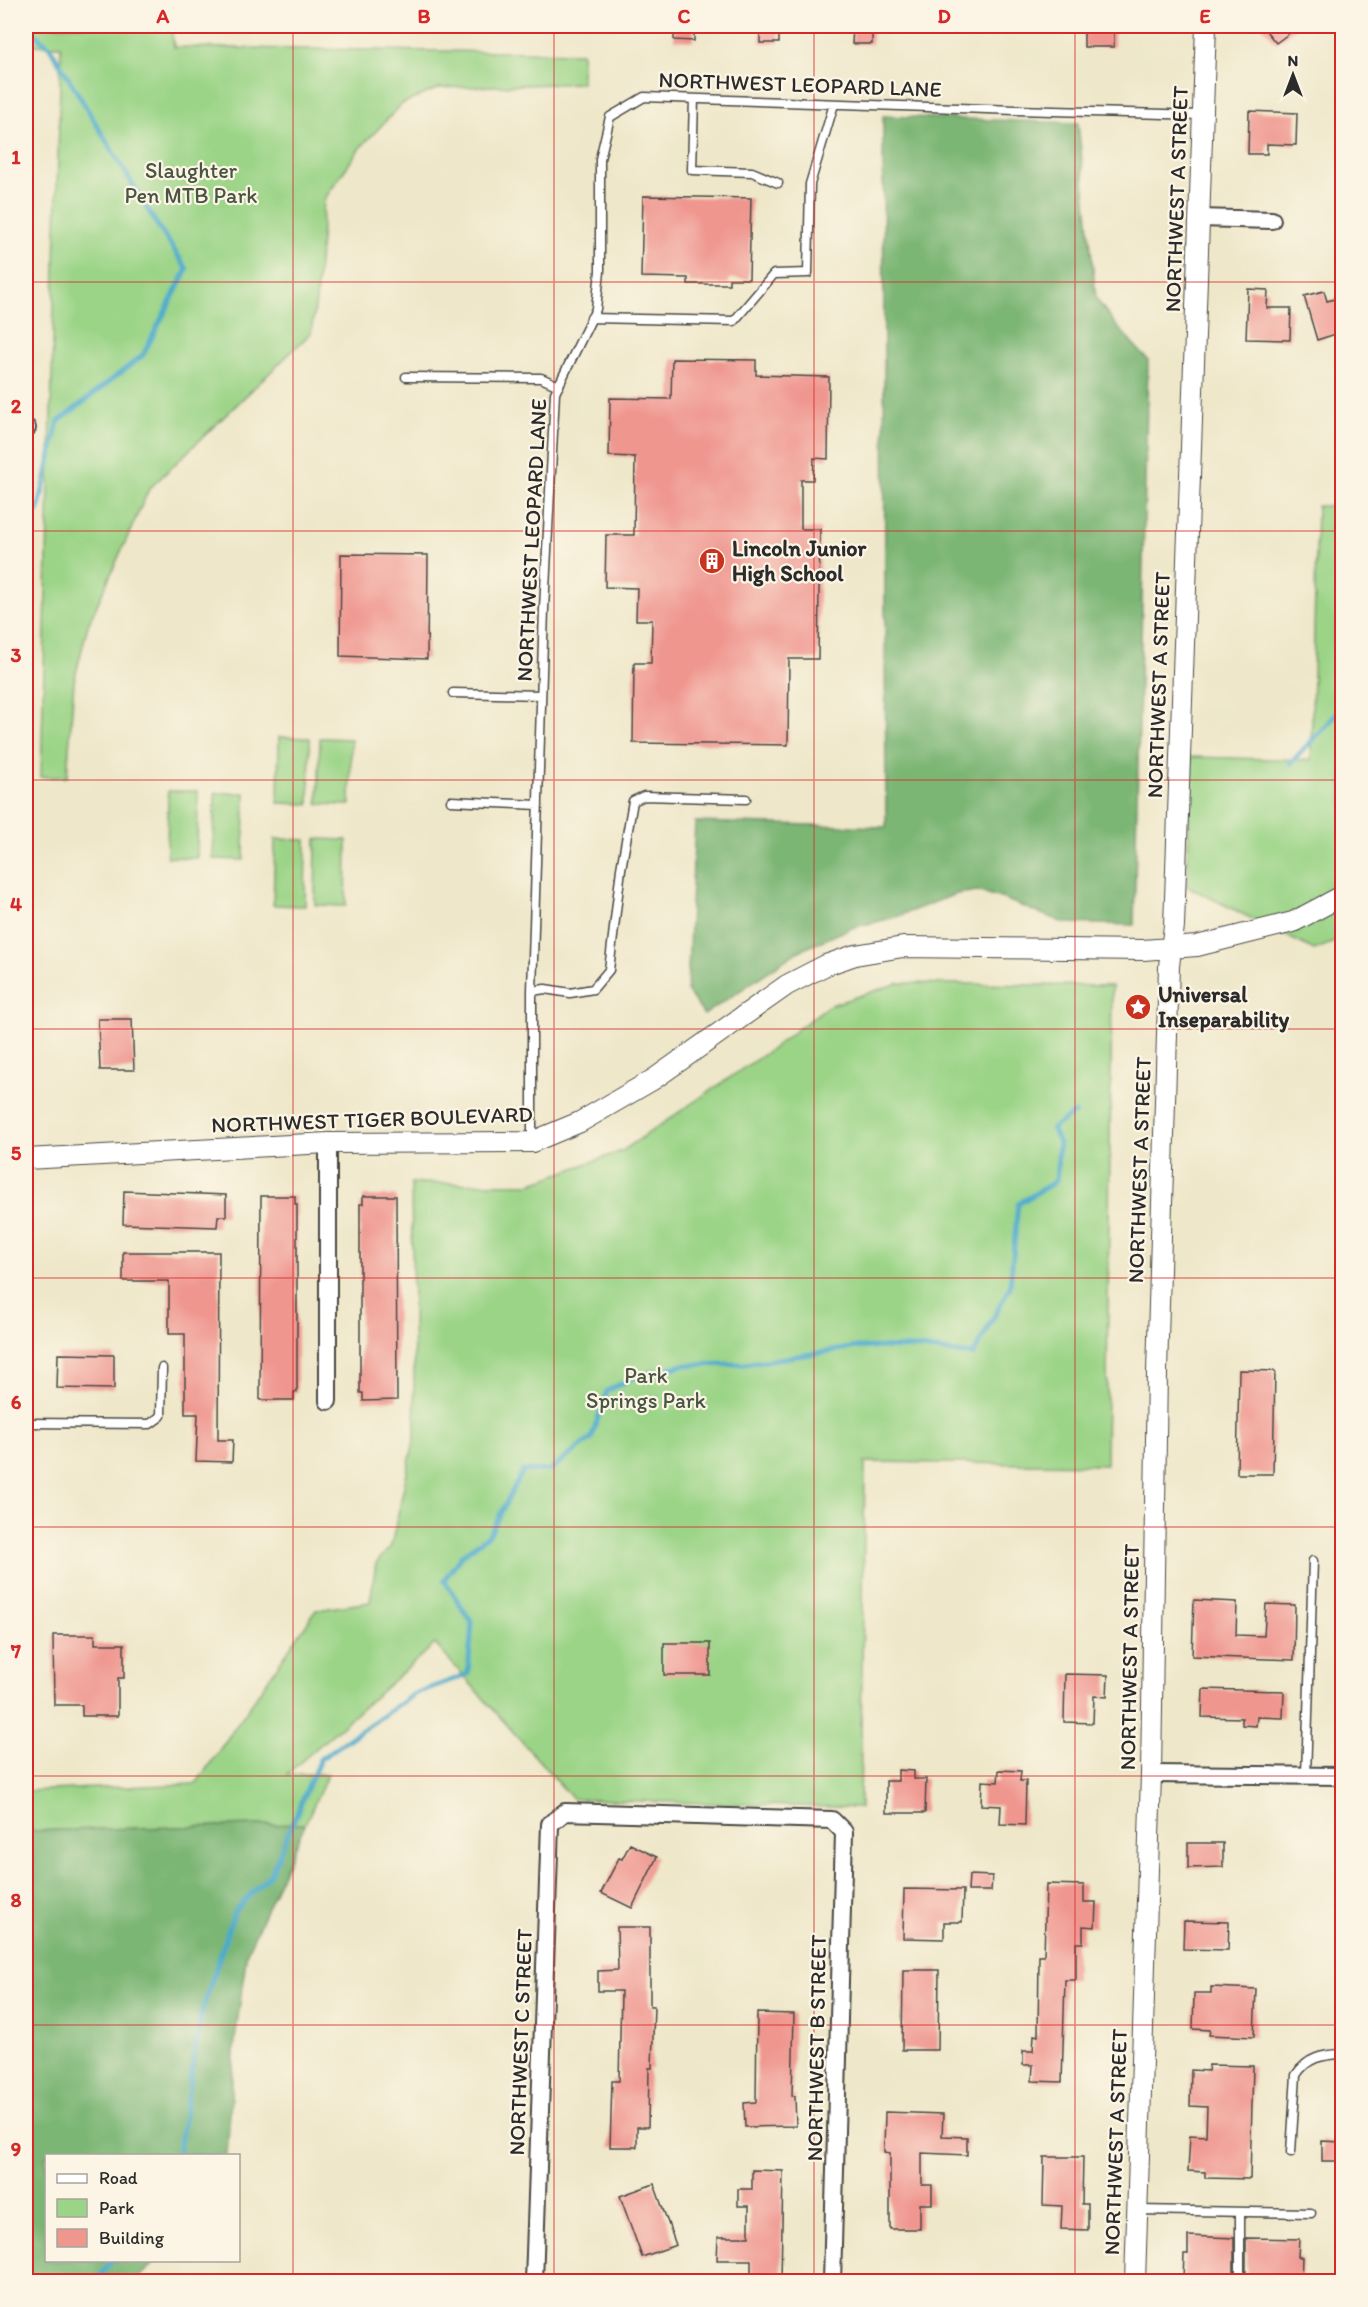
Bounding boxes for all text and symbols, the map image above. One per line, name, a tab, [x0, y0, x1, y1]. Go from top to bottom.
text: A	[156, 4, 170, 28]
text: B	[418, 4, 431, 28]
text: C	[678, 4, 691, 28]
text: D	[937, 4, 951, 28]
text: E	[1199, 4, 1211, 28]
north arrow	[1263, 45, 1323, 105]
text: N	[1288, 51, 1298, 70]
street label: NORTHWEST LEOPARD LANE	[658, 66, 942, 103]
street label: NORTHWEST A STREET	[1159, 85, 1194, 313]
text: 1	[11, 145, 21, 169]
park label: Slaughter Pen MTB Park	[124, 157, 258, 209]
text: 2	[11, 394, 22, 418]
street label: NORTHWEST LEOPARD LANE	[511, 398, 552, 682]
place label: Lincoln Junior High School	[732, 535, 868, 587]
building icon: Lincoln Junior High School	[697, 546, 727, 576]
street label: NORTHWEST A STREET	[1141, 571, 1176, 799]
text: 3	[11, 643, 22, 667]
text: 4	[10, 892, 22, 916]
place label: Universal Inseparability	[1158, 981, 1290, 1033]
place icon: Universal Inseparability	[1123, 992, 1153, 1022]
street label: NORTHWEST A STREET	[1122, 1056, 1157, 1284]
street label: NORTHWEST TIGER BOULEVARD	[211, 1100, 533, 1139]
text: 5	[11, 1141, 22, 1165]
park label: Park Springs Park	[586, 1362, 707, 1414]
text: 6	[11, 1390, 22, 1414]
street label: NORTHWEST A STREET	[1114, 1543, 1145, 1771]
text: 7	[10, 1639, 21, 1663]
text: 8	[11, 1888, 22, 1912]
street label: NORTHWEST C STREET	[503, 1927, 538, 2156]
street label: NORTHWEST B STREET	[801, 1934, 832, 2162]
street label: NORTHWEST A STREET	[1098, 2028, 1133, 2256]
text: 9	[11, 2137, 21, 2161]
legend	[45, 2154, 240, 2262]
text: Road	[99, 2167, 138, 2189]
text: Park	[99, 2197, 134, 2219]
text: Building	[99, 2227, 165, 2249]

